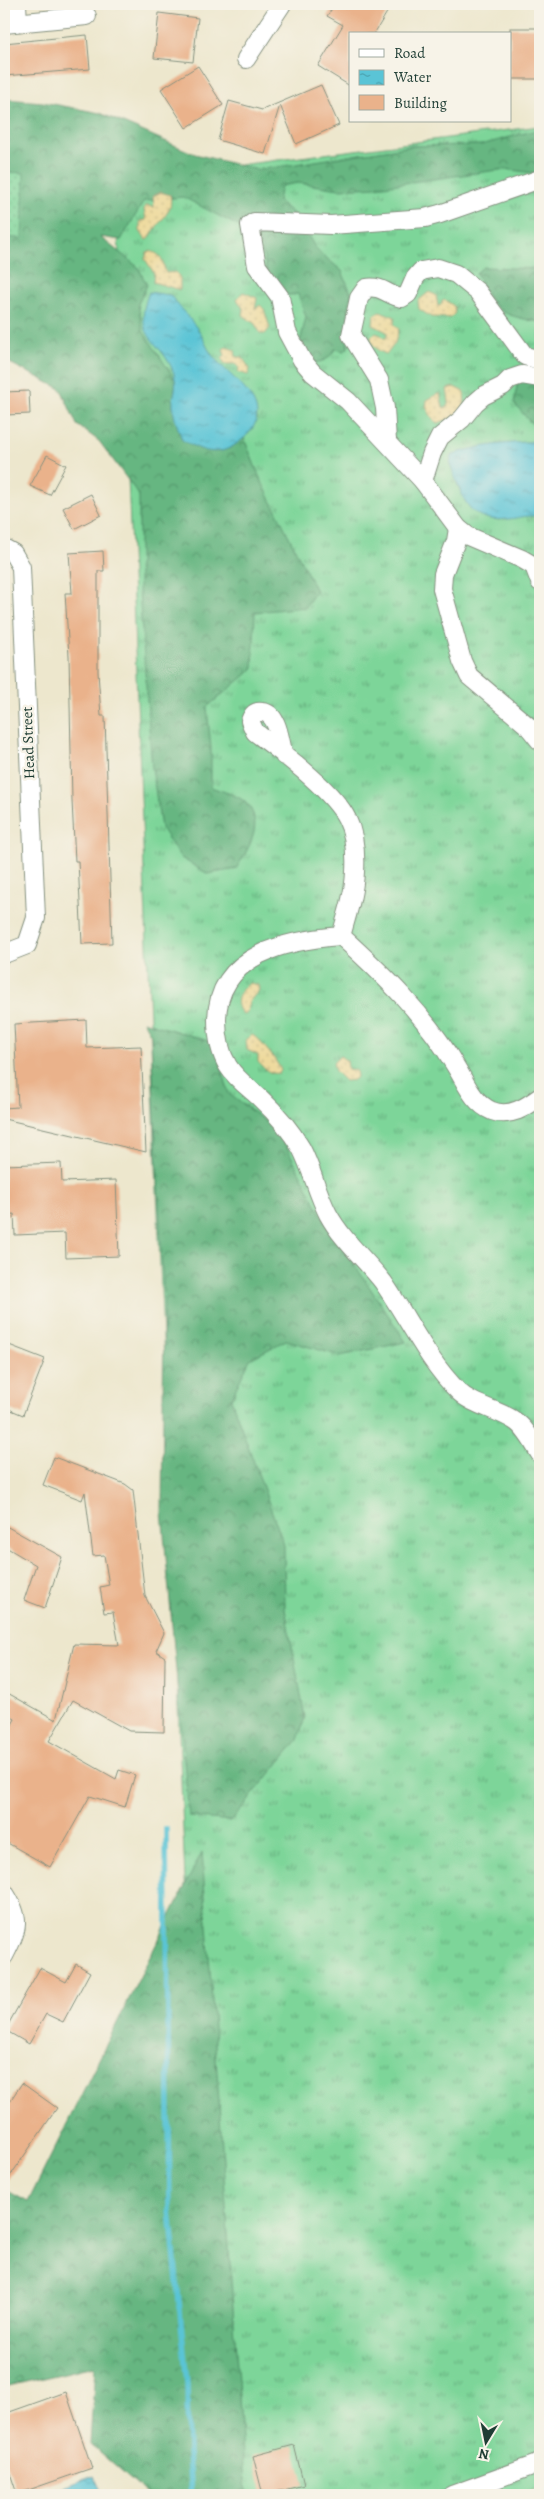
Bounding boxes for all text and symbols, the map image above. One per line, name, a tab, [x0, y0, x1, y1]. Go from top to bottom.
legend	[349, 32, 512, 122]
text: Road	[394, 43, 426, 63]
text: Water	[393, 67, 431, 87]
text: Building	[394, 93, 447, 113]
street label: Head Street	[17, 706, 39, 780]
north arrow	[462, 2416, 512, 2466]
text: N	[477, 2444, 491, 2465]

